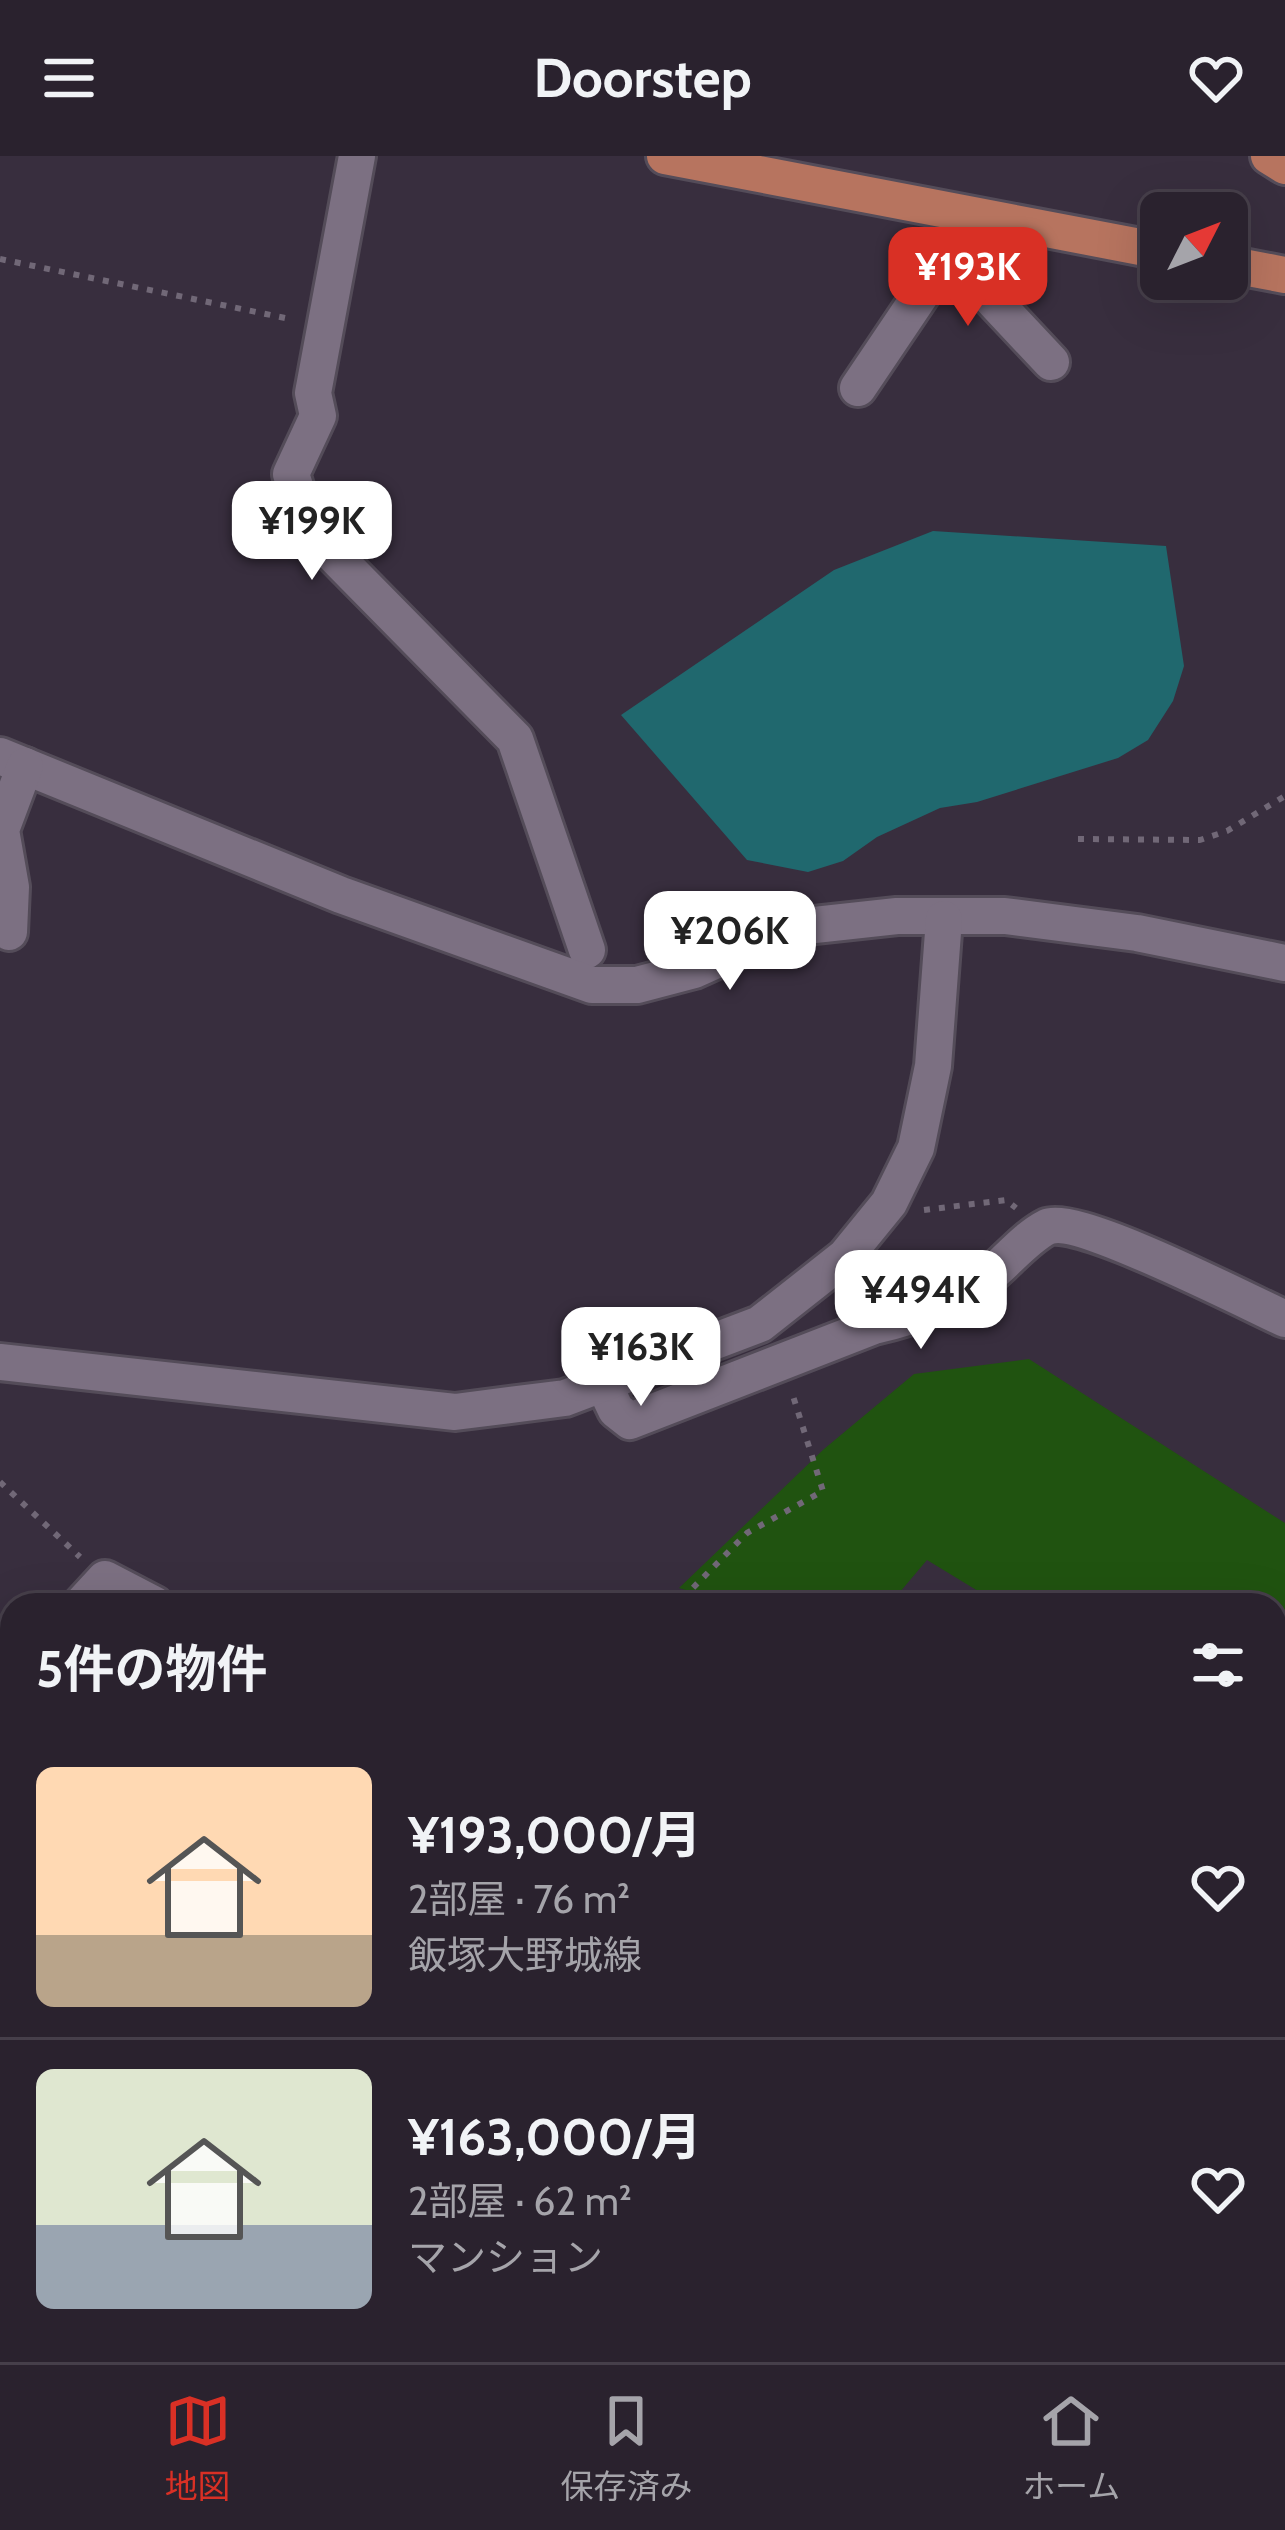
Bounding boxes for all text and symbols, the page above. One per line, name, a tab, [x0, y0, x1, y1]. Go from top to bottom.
icon: menu	[36, 45, 102, 111]
text: Doorstep	[533, 45, 752, 111]
icon: heart	[1183, 45, 1249, 111]
north arrow	[1140, 192, 1248, 300]
map controls	[1140, 192, 1248, 300]
pin: ¥193K	[884, 227, 1052, 329]
text: ¥193K	[915, 242, 1021, 290]
pin: ¥199K	[228, 481, 396, 583]
text: ¥199K	[259, 496, 365, 544]
pin: ¥206K	[646, 891, 814, 993]
text: ¥206K	[671, 906, 789, 954]
pin: ¥494K	[837, 1250, 1005, 1352]
text: ¥494K	[862, 1265, 980, 1313]
pin: ¥163K	[557, 1307, 725, 1409]
text: ¥163K	[588, 1322, 694, 1370]
icon: filters	[1185, 1632, 1251, 1698]
text: 5件の物件	[36, 1638, 267, 1700]
text: ¥193,000/月	[408, 1804, 702, 1866]
icon: home	[132, 1815, 276, 1959]
icon: heart	[1185, 1854, 1251, 1920]
text: 2部屋 · 76 m²	[408, 1875, 630, 1923]
text: 飯塚大野城線	[408, 1931, 642, 1979]
text: ¥163,000/月	[408, 2106, 702, 2168]
icon: home	[132, 2117, 276, 2261]
icon: heart	[1185, 2156, 1251, 2222]
text: 2部屋 · 62 m²	[408, 2177, 632, 2225]
text: マンション	[408, 2233, 603, 2281]
tab: 地図	[165, 2388, 231, 2508]
tab: 保存済み	[560, 2388, 692, 2508]
tab: ホーム	[1022, 2388, 1120, 2508]

